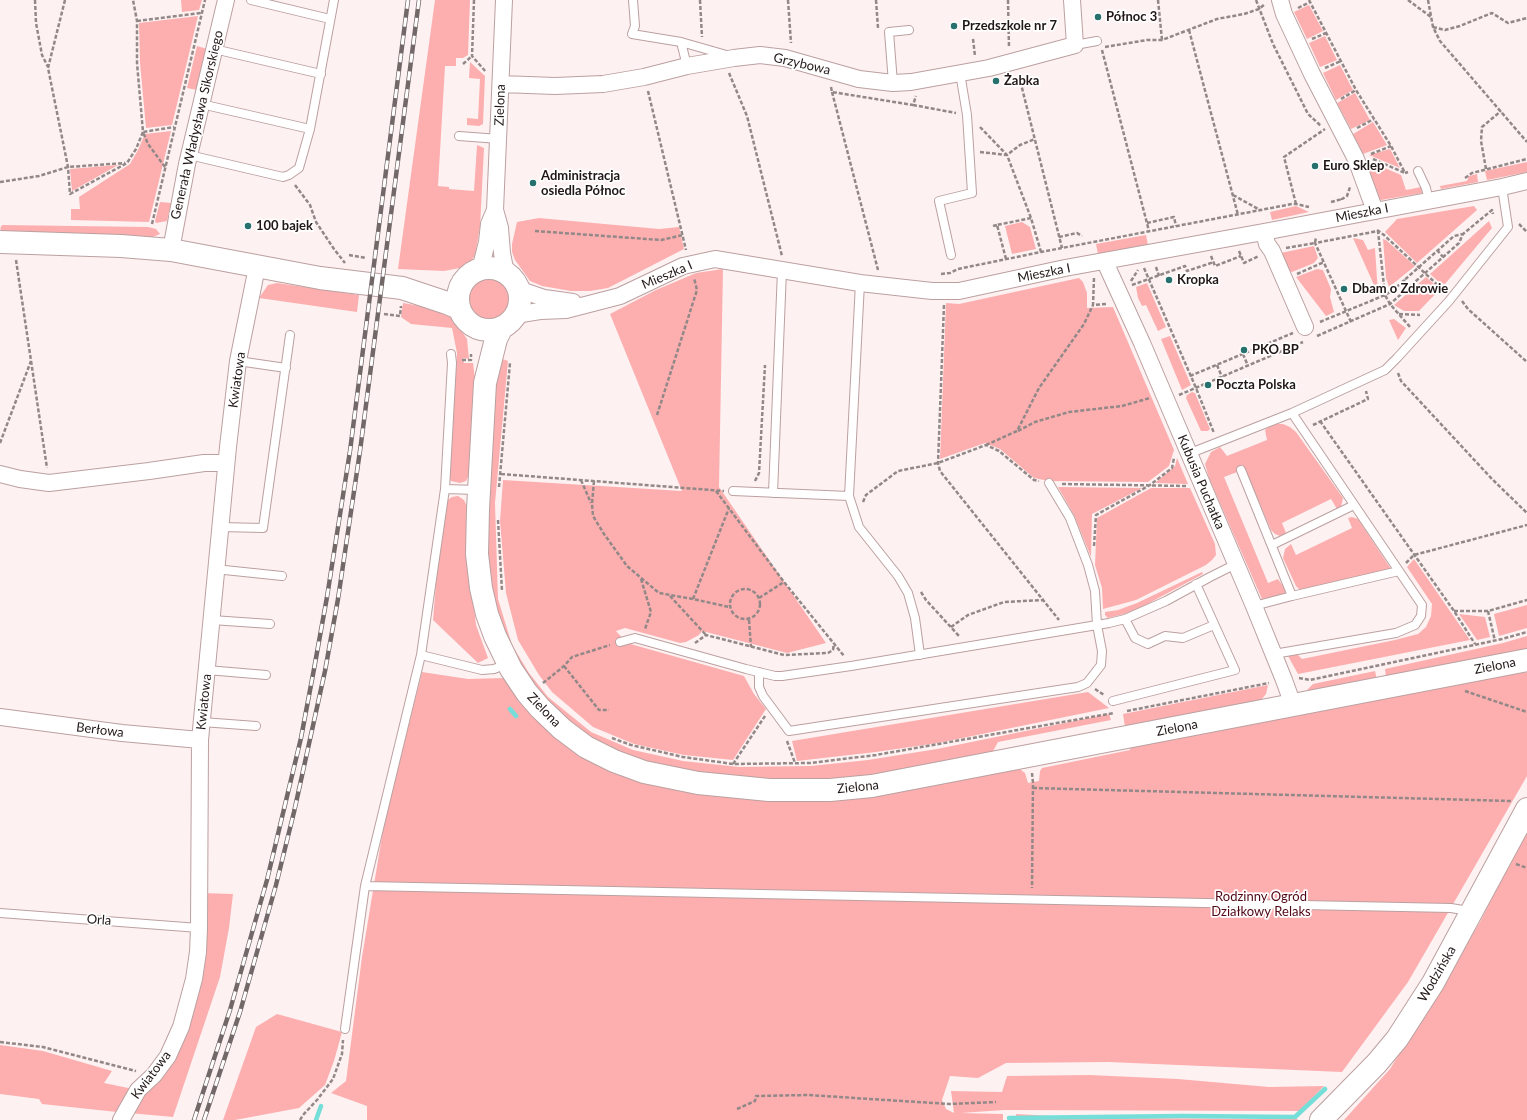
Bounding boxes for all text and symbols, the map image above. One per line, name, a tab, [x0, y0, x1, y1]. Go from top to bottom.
place label: Północ 3	[1106, 9, 1157, 25]
marker: Północ 3	[1093, 12, 1103, 22]
place label: Przedszkole nr 7	[962, 18, 1057, 34]
marker: Przedszkole nr 7	[949, 21, 959, 31]
street label: Generała Władysława Sikorskiego	[168, 29, 226, 221]
street label: Grzybowa	[772, 50, 832, 78]
place label: Żabka	[1004, 73, 1039, 89]
marker: Żabka	[991, 76, 1001, 86]
street label: Zielona	[491, 84, 509, 126]
place label: Euro Sklep	[1323, 158, 1384, 174]
marker: Euro Sklep	[1310, 161, 1320, 171]
place label: Administracja osiedla Północ	[541, 168, 625, 199]
marker: Administracja osiedla Północ	[528, 178, 538, 188]
street label: Mieszka I	[1334, 200, 1390, 226]
place label: 100 bajek	[256, 218, 313, 234]
marker: 100 bajek	[243, 221, 253, 231]
street label: Mieszka I	[639, 257, 695, 293]
street label: Mieszka I	[1016, 260, 1072, 286]
place label: Kropka	[1177, 272, 1219, 288]
marker: Kropka	[1164, 275, 1174, 285]
place label: Dbam o Zdrowie	[1352, 281, 1448, 297]
marker: Dbam o Zdrowie	[1339, 284, 1349, 294]
place label: PKO BP	[1252, 342, 1299, 358]
marker: PKO BP	[1239, 345, 1249, 355]
street label: Kwiatowa	[225, 351, 249, 409]
place label: Poczta Polska	[1216, 377, 1296, 393]
marker: Poczta Polska	[1203, 380, 1213, 390]
street label: Kubusia Puchatka	[1174, 432, 1228, 532]
street label: Zielona	[1473, 654, 1517, 678]
street label: Kwiatowa	[193, 673, 215, 731]
street label: Zielona	[524, 689, 564, 731]
street label: Zielona	[1155, 716, 1199, 740]
street label: Berłowa	[75, 719, 125, 741]
street label: Zielona	[836, 777, 880, 797]
park label: Rodzinny Ogród Działkowy Relaks	[1211, 889, 1311, 920]
street label: Orla	[86, 911, 112, 929]
street label: Wodzińska	[1415, 943, 1459, 1005]
street label: Kwiatowa	[128, 1048, 174, 1102]

